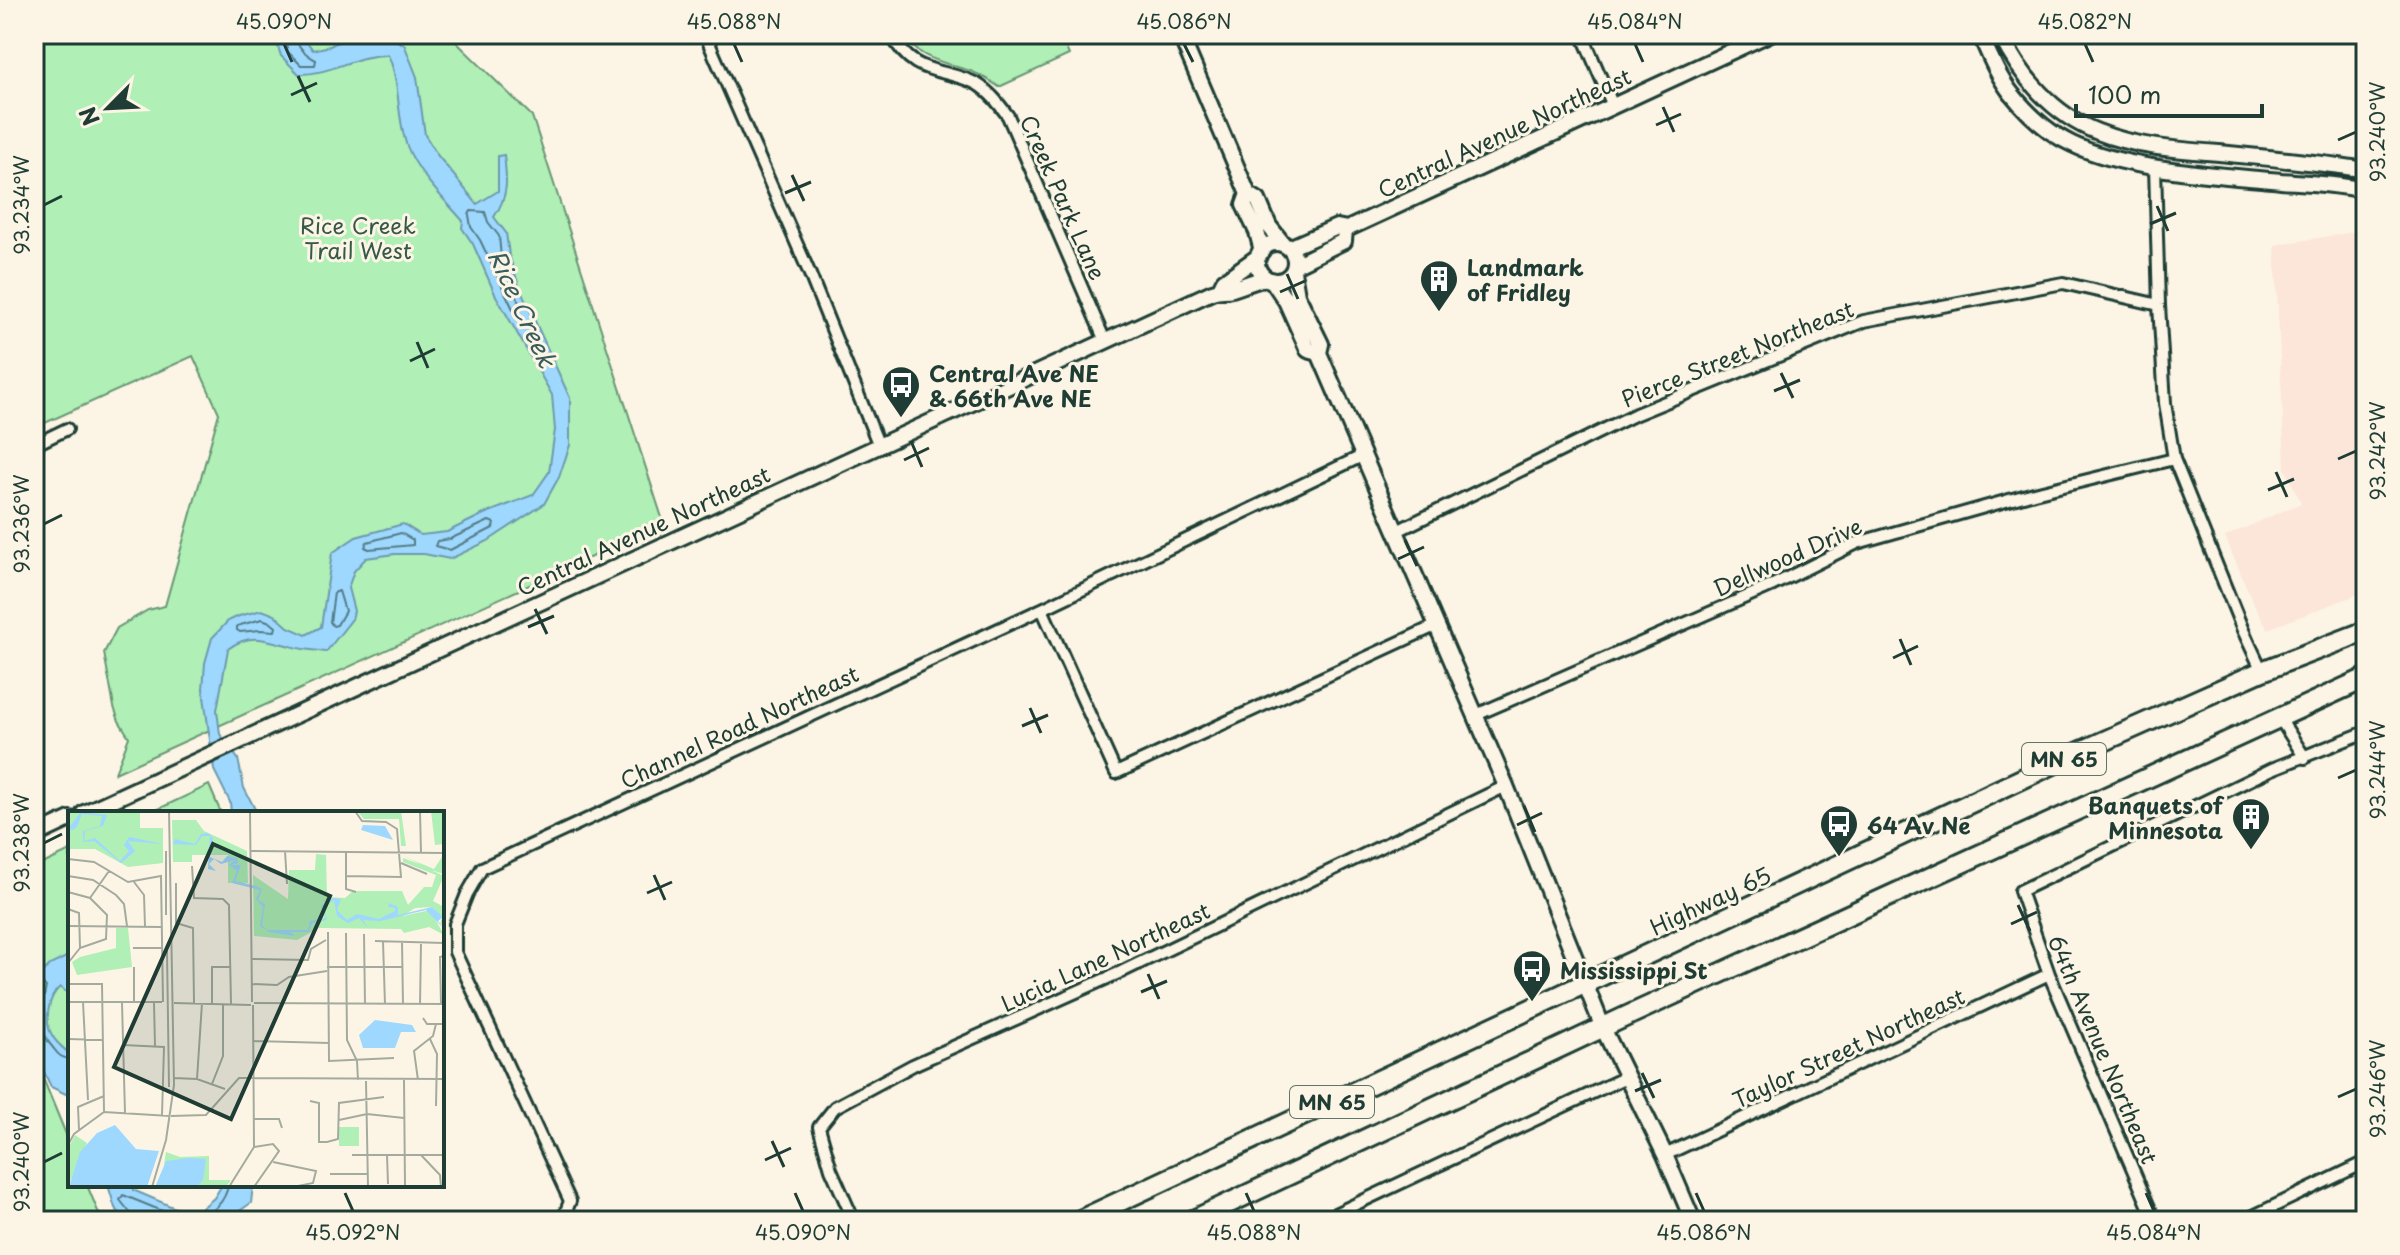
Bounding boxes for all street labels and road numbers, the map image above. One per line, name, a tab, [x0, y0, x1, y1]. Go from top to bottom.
street label: Central Avenue Northeast	[1372, 59, 1636, 205]
street label: Creek Park Lane	[1013, 109, 1115, 285]
street label: Pierce Street Northeast	[1616, 291, 1858, 415]
street label: Central Avenue Northeast	[511, 457, 775, 603]
street label: Dellwood Drive	[1707, 508, 1867, 604]
street label: Channel Road Northeast	[614, 656, 864, 796]
road number: MN 65	[2022, 743, 2106, 775]
street label: Highway 65	[1644, 857, 1776, 943]
street label: Lucia Lane Northeast	[995, 893, 1215, 1019]
street label: 64th Avenue Northeast	[2041, 929, 2167, 1169]
street label: Taylor Street Northeast	[1726, 979, 1970, 1115]
road number: MN 65	[1290, 1086, 1374, 1118]

